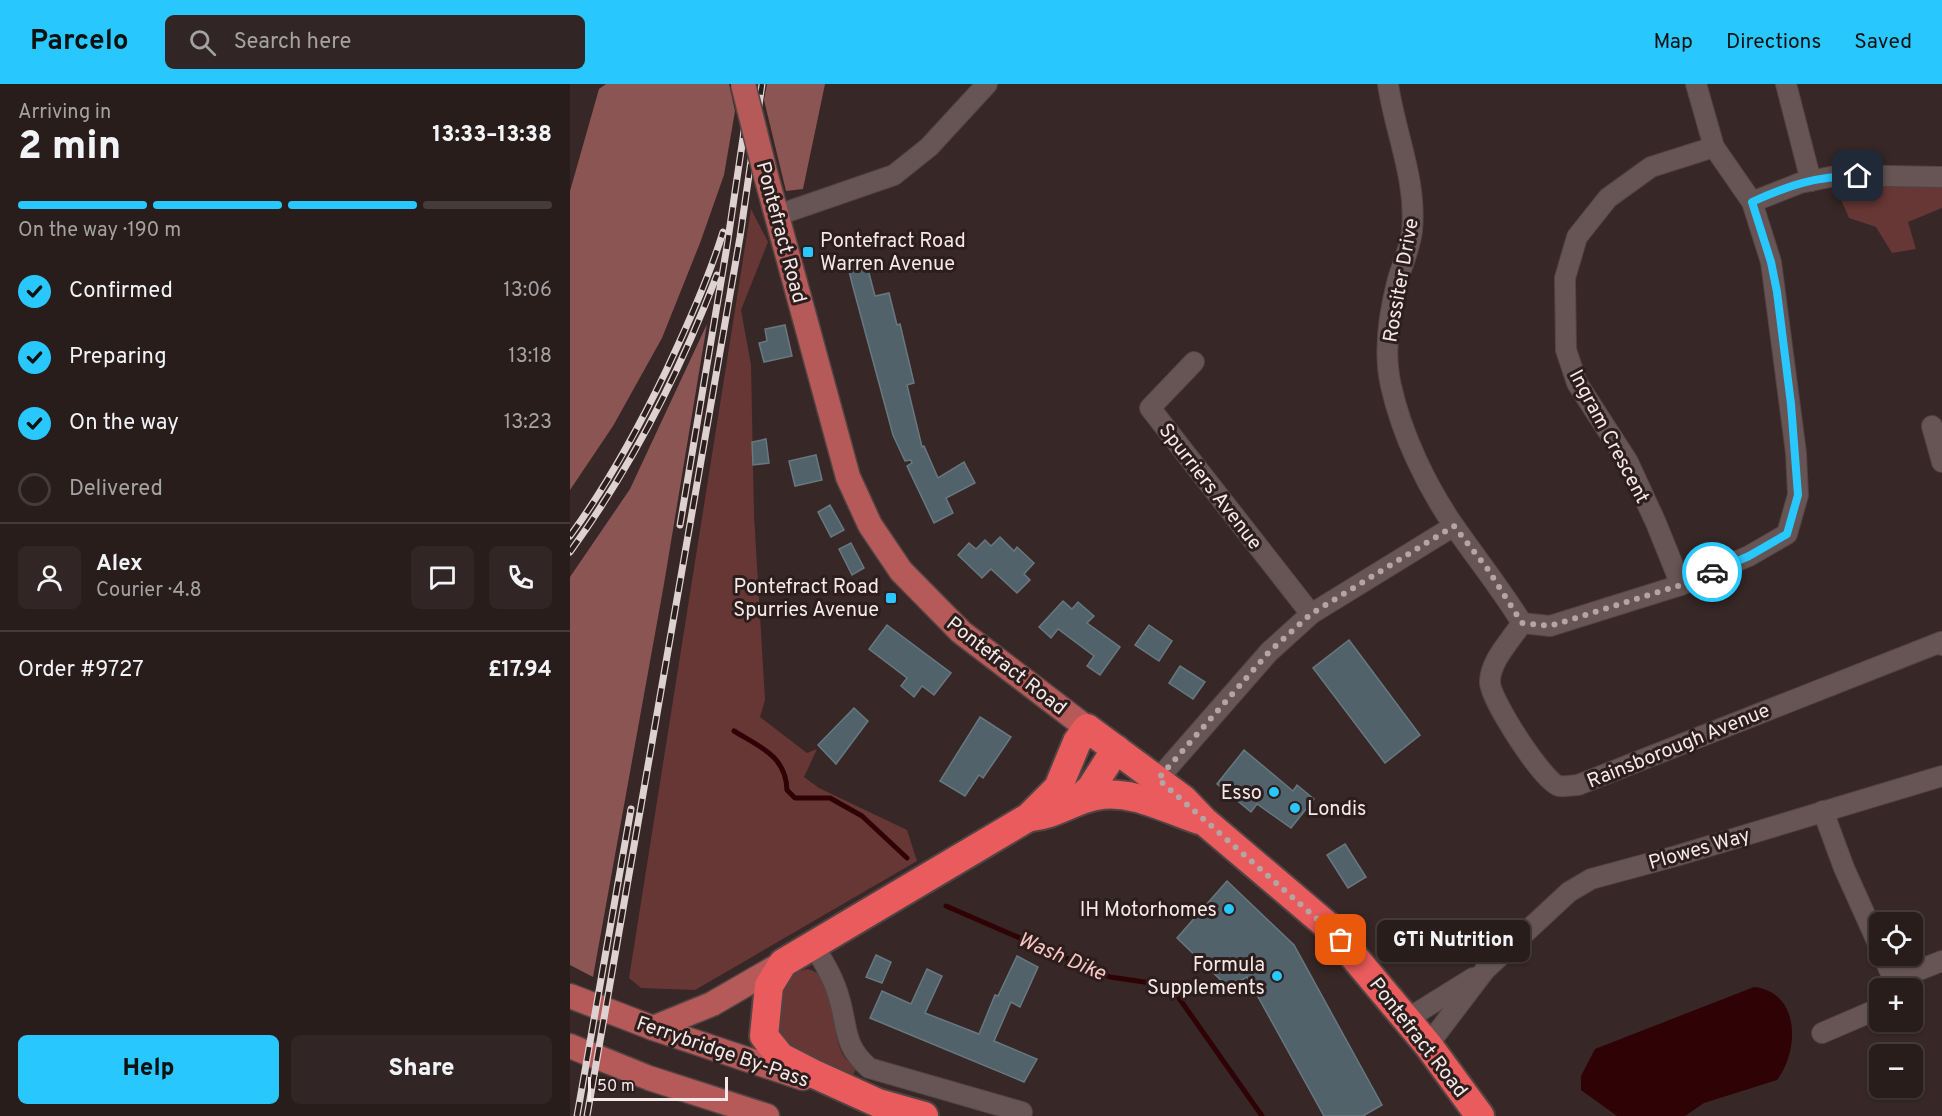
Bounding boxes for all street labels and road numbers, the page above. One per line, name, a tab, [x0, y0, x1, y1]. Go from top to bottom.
street label: Pontefract Road	[749, 159, 811, 306]
street label: Rossiter Drive	[1378, 216, 1426, 345]
street label: Ingram Crescent	[1562, 365, 1654, 508]
street label: Spurriers Avenue	[1152, 419, 1267, 556]
street label: Pontefract Road	[940, 612, 1071, 722]
street label: Rainsborough Avenue	[1584, 698, 1774, 795]
street label: Plowes Way	[1646, 823, 1753, 877]
street label: Pontefract Road	[1362, 973, 1472, 1104]
street label: Ferrybridge By-Pass	[633, 1011, 812, 1095]

